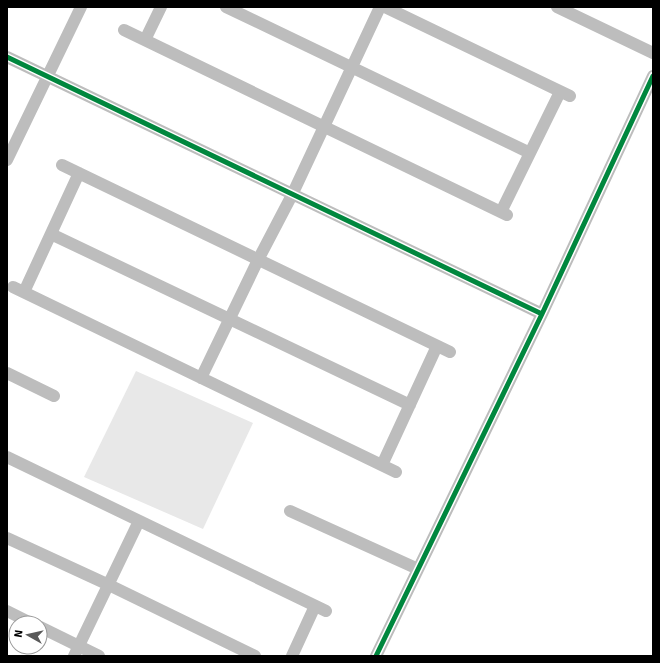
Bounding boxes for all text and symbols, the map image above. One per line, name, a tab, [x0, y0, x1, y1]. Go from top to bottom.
north arrow	[8, 615, 48, 655]
text: N	[12, 629, 26, 638]

